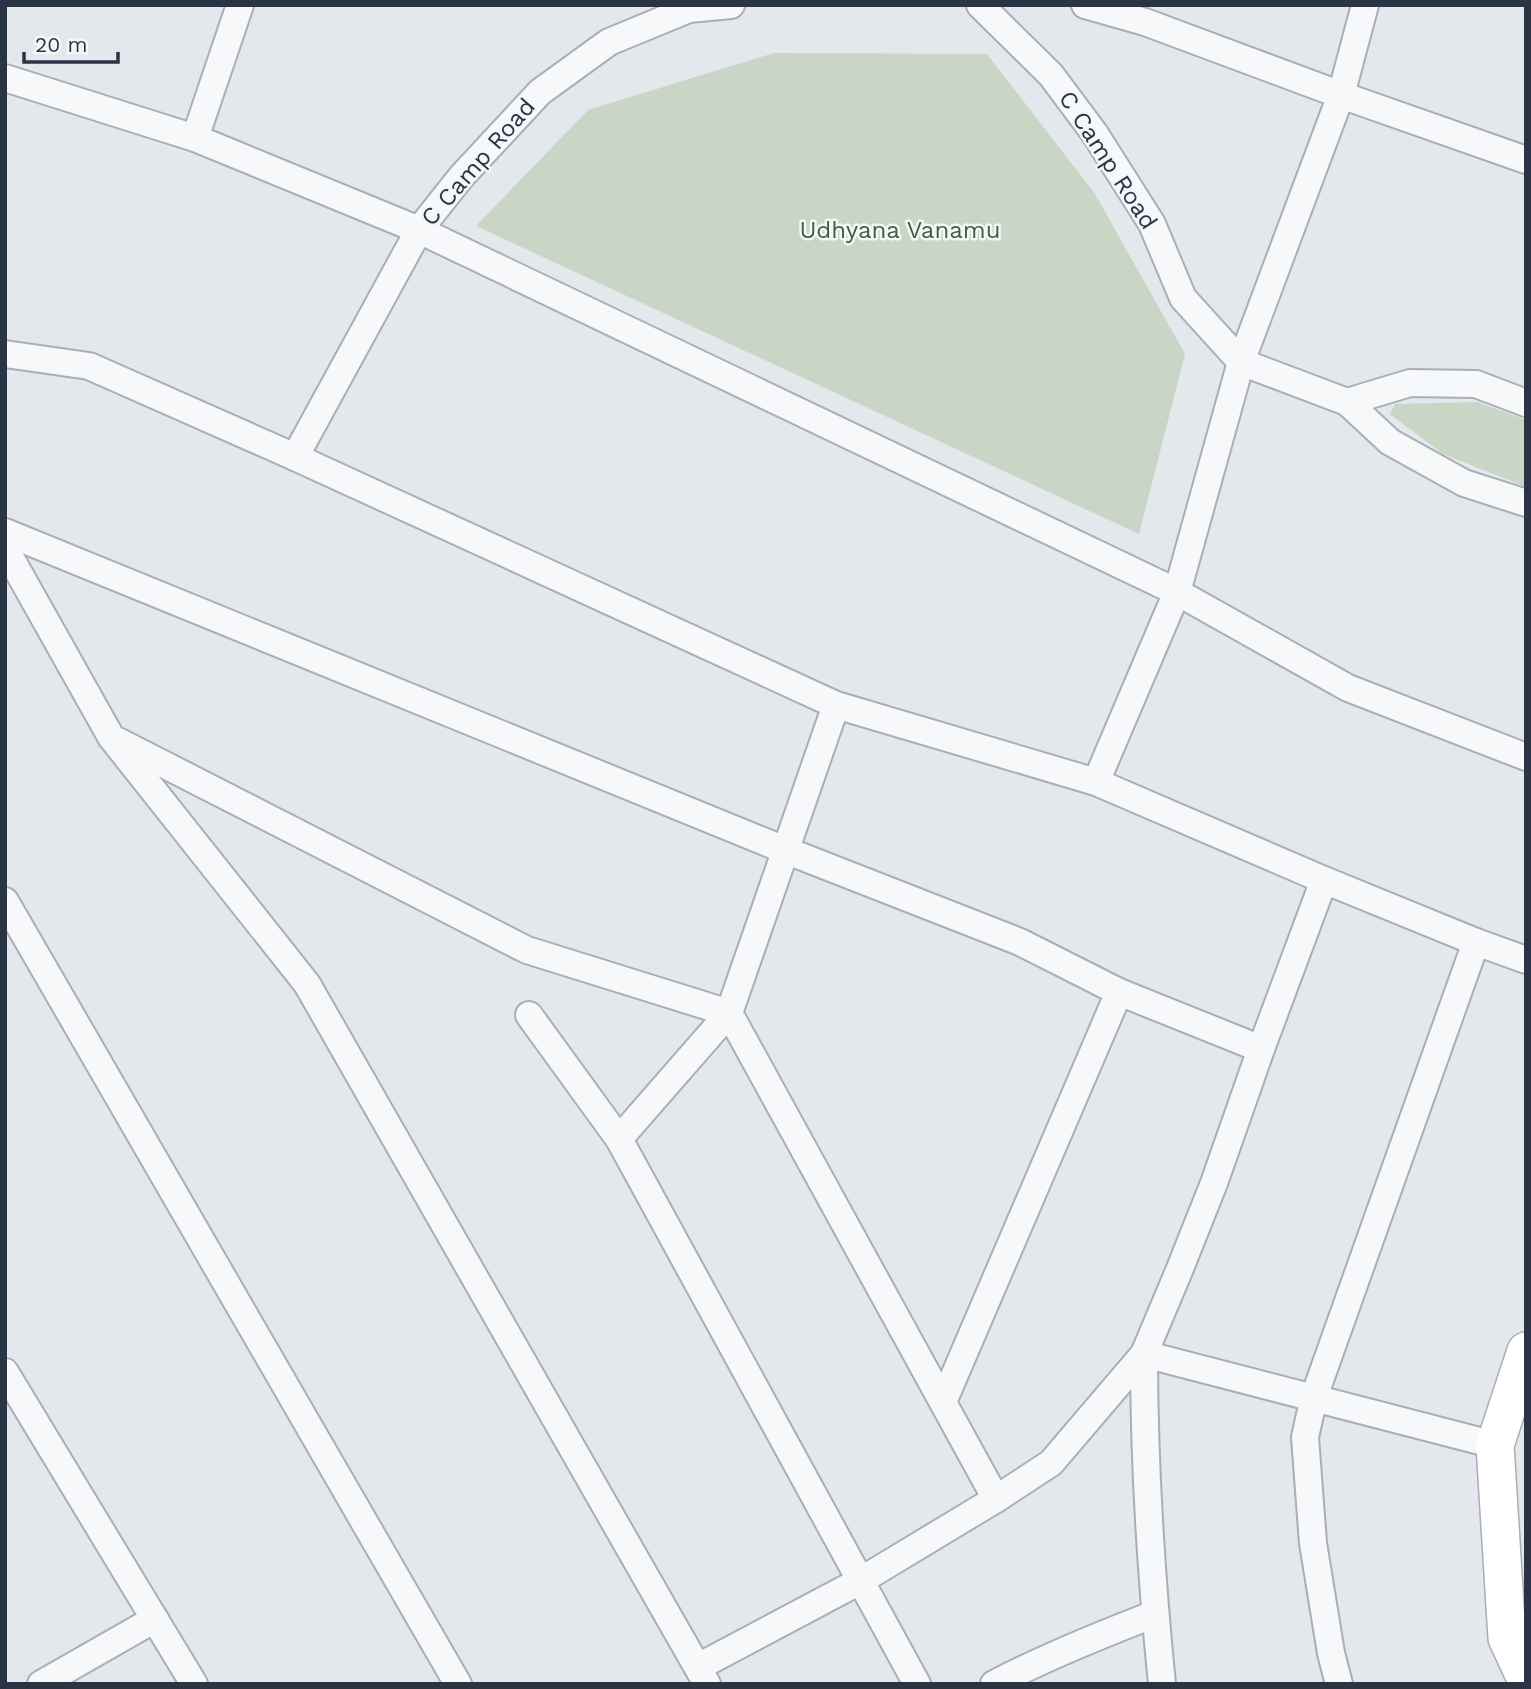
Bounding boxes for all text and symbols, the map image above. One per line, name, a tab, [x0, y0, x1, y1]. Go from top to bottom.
scale bar	[24, 21, 119, 65]
text: 20 m	[35, 32, 87, 57]
street label: C Camp Road	[1053, 86, 1163, 234]
street label: C Camp Road	[415, 93, 541, 231]
park label: Udhyana Vanamu	[799, 216, 1001, 244]

